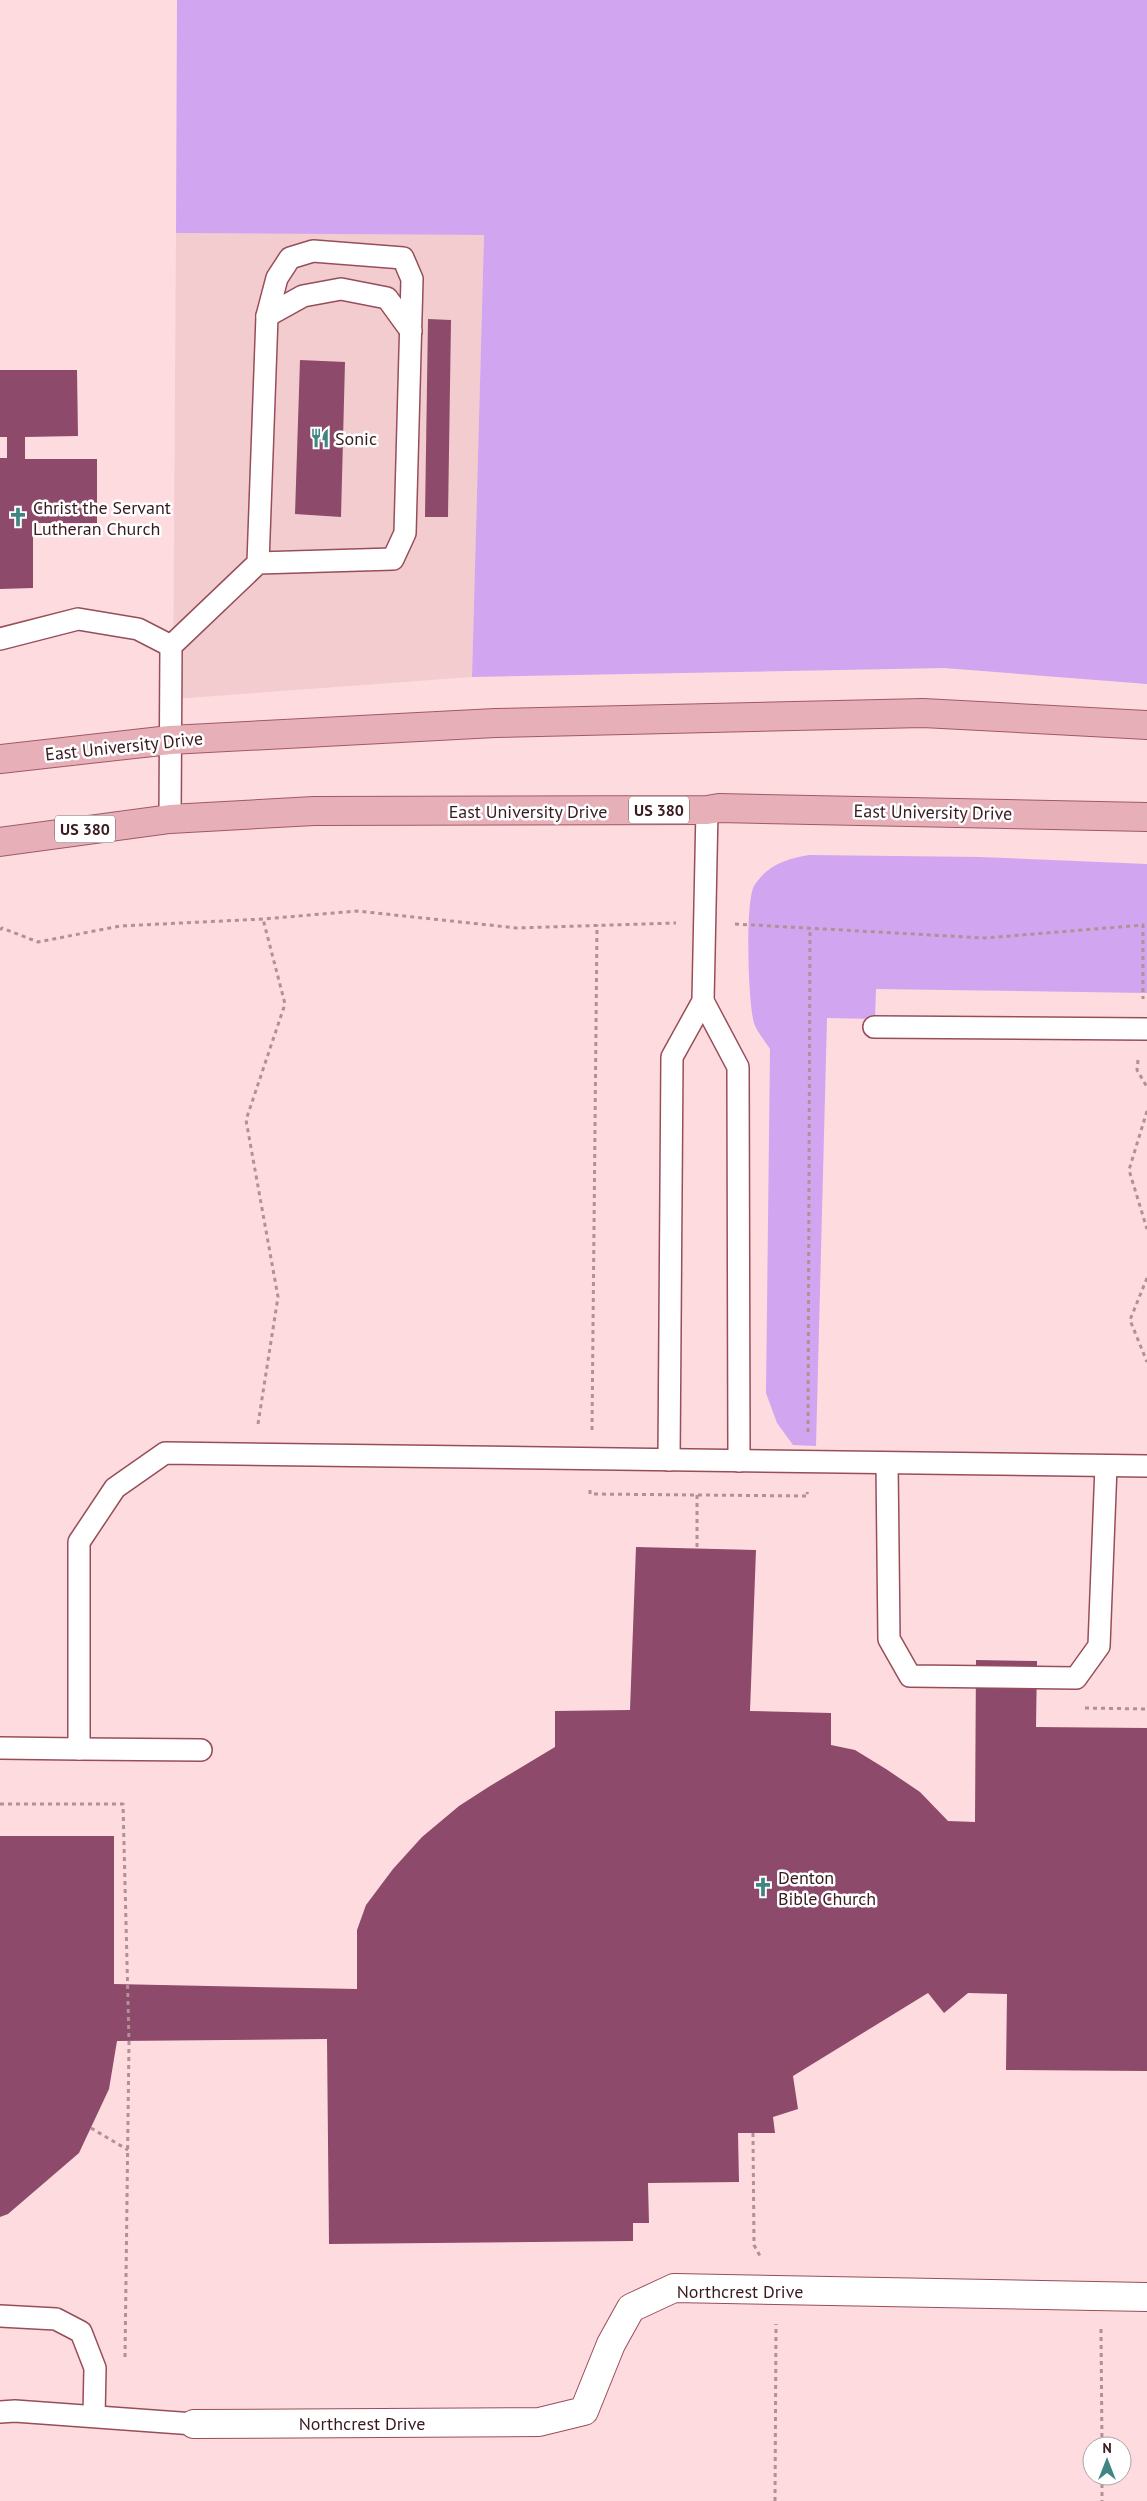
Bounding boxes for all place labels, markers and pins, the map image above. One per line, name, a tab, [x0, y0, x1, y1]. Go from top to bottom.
restaurant icon: Sonic	[309, 427, 331, 449]
place label: Sonic	[335, 427, 377, 450]
place label: Christ the Servant Lutheran Church	[33, 496, 171, 540]
church icon: Christ the Servant Lutheran Church	[7, 506, 29, 528]
place label: Denton Bible Church	[778, 1866, 876, 1910]
church icon: Denton Bible Church	[752, 1876, 774, 1898]

